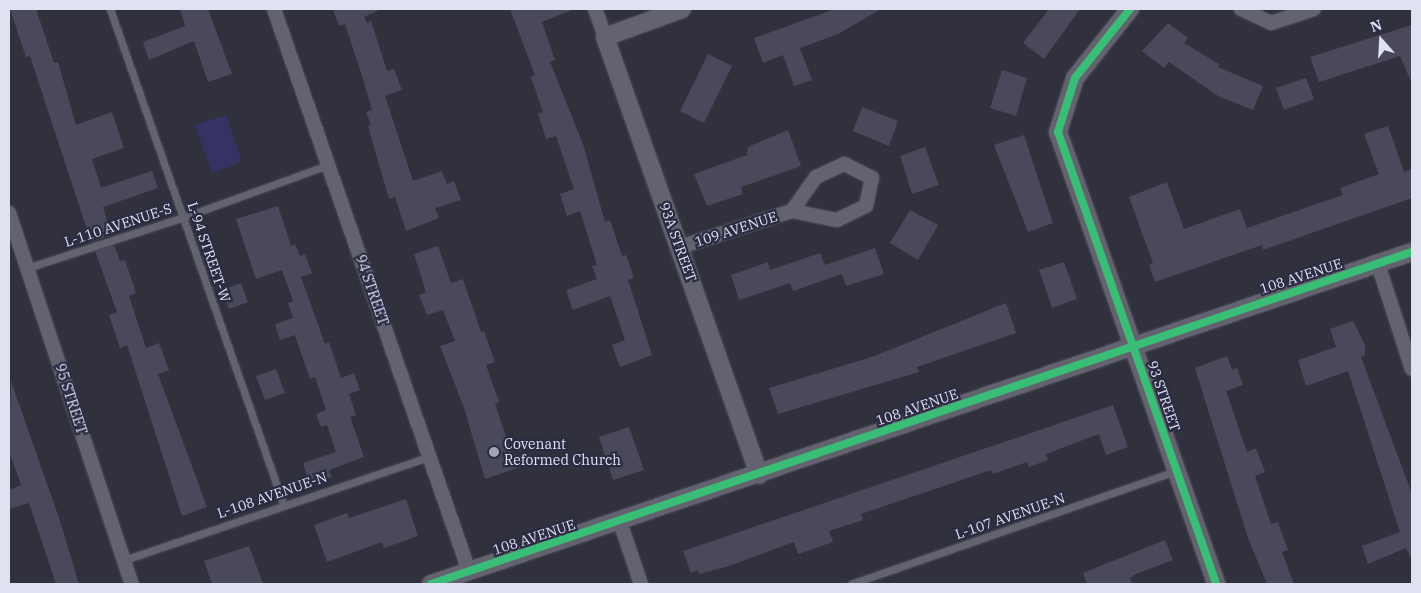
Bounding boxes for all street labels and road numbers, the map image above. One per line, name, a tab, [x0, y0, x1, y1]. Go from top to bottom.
street label: L-110 AVENUE-S	[62, 200, 174, 250]
street label: L-94 STREET-W	[184, 200, 234, 304]
street label: 93A STREET	[656, 200, 700, 284]
street label: 109 AVENUE	[693, 208, 779, 250]
street label: 94 STREET	[352, 252, 392, 328]
street label: 108 AVENUE	[1258, 255, 1344, 297]
street label: 93 STREET	[1144, 358, 1184, 434]
street label: 95 STREET	[52, 361, 90, 437]
street label: 108 AVENUE	[874, 385, 960, 429]
street label: L-108 AVENUE-N	[215, 468, 329, 522]
street label: L-107 AVENUE-N	[953, 489, 1067, 543]
street label: 108 AVENUE	[491, 516, 577, 558]

